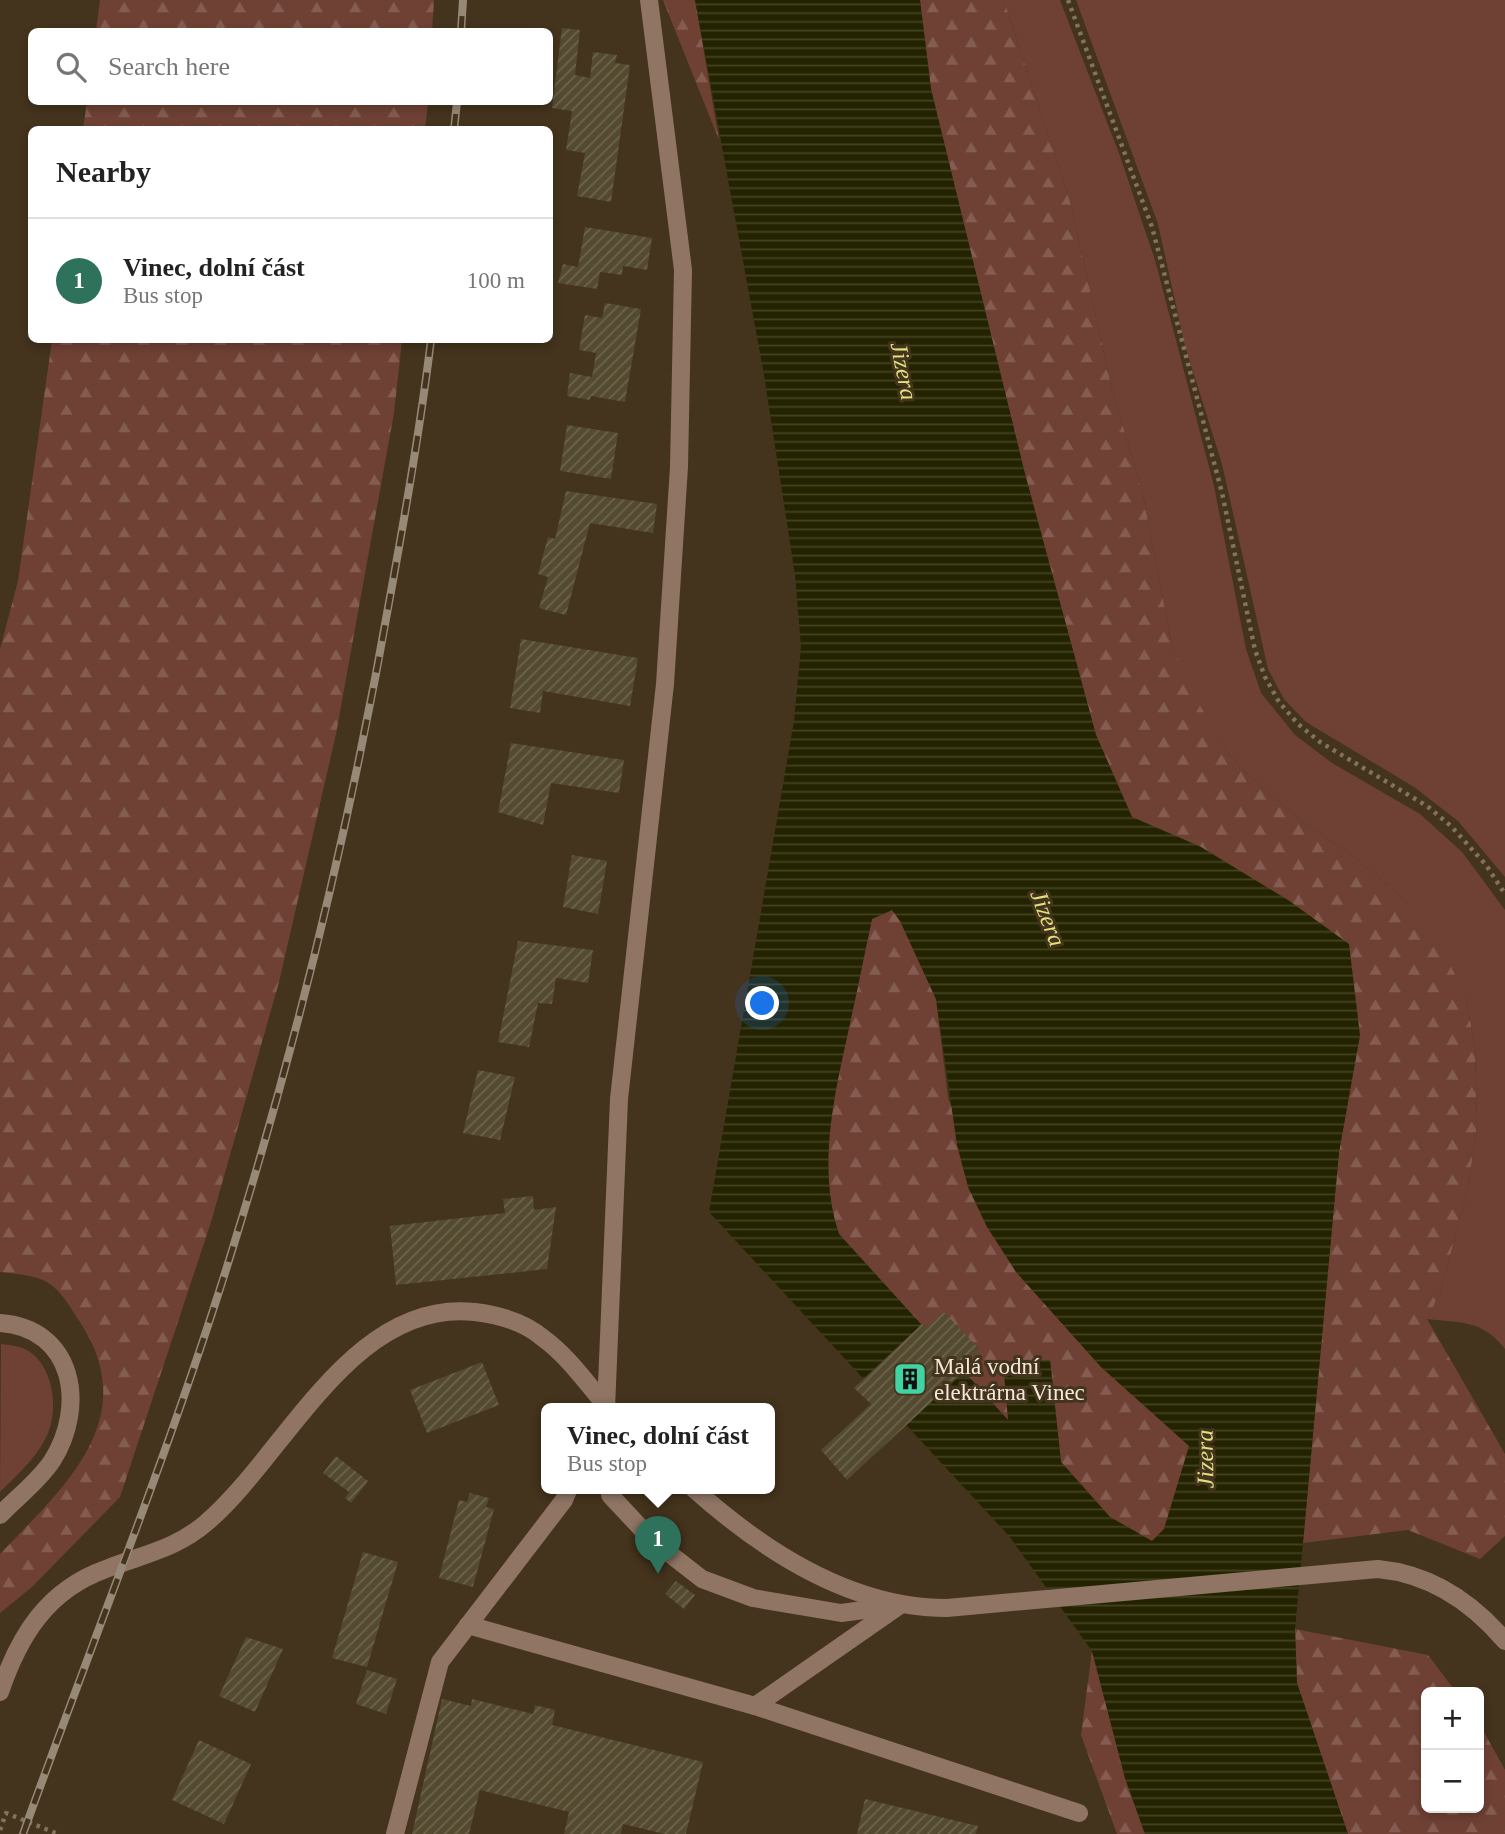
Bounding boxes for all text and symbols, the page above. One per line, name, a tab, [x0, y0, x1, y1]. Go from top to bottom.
search box	[28, 28, 553, 105]
icon: search	[52, 48, 90, 86]
text: Search here	[108, 52, 230, 81]
text: Nearby	[56, 155, 151, 188]
text: Vinec, dolní část	[123, 253, 305, 282]
text: 1	[73, 268, 85, 293]
text: 100 m	[467, 268, 525, 293]
text: Bus stop	[123, 283, 203, 308]
water label: Jizera	[886, 340, 922, 402]
water label: Jizera	[1025, 886, 1071, 950]
your location	[745, 986, 779, 1020]
place label: Malá vodní elektrárna Vinec	[934, 1354, 1085, 1405]
building icon: Malá vodní elektrárna Vinec	[891, 1360, 929, 1398]
popup	[541, 1403, 775, 1494]
text: Vinec, dolní část	[567, 1421, 749, 1450]
water label: Jizera	[1191, 1429, 1219, 1489]
text: Bus stop	[567, 1451, 647, 1476]
pin: 1	[635, 1516, 681, 1574]
map controls	[1421, 1687, 1484, 1813]
button: +	[1421, 1687, 1484, 1750]
button: −	[1421, 1750, 1484, 1813]

